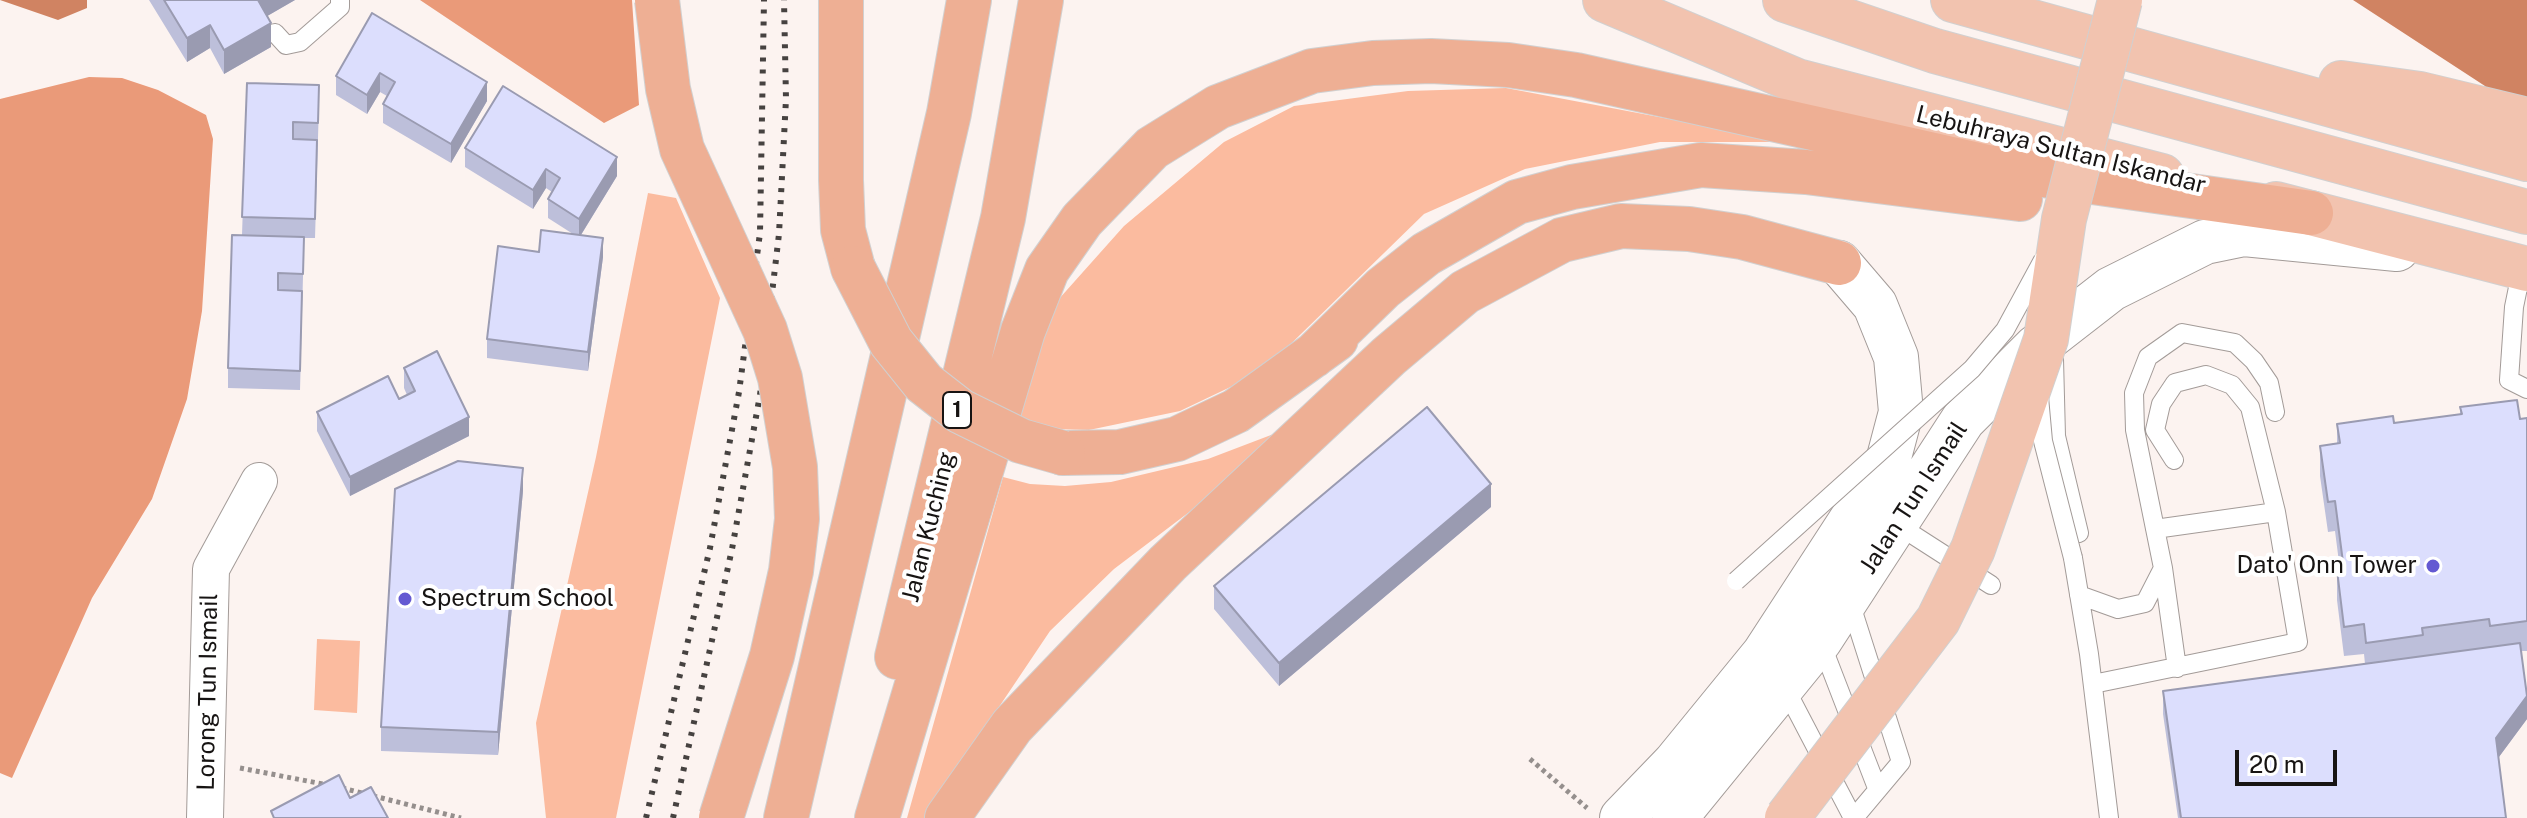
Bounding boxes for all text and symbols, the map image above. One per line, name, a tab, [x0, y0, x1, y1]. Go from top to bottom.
street label: Lebuhraya Sultan Iskandar	[1913, 100, 2209, 200]
road number: 1	[943, 392, 971, 428]
street label: Jalan Tun Ismail	[1854, 416, 1974, 580]
street label: Jalan Kuching	[896, 449, 962, 605]
place label: Dato' Onn Tower	[2236, 552, 2417, 580]
marker: Dato' Onn Tower	[2424, 557, 2442, 575]
place label: Spectrum School	[421, 585, 614, 613]
marker: Spectrum School	[396, 590, 414, 608]
street label: Lorong Tun Ismail	[192, 593, 224, 791]
scale bar	[2239, 734, 2341, 784]
text: 20 m	[2249, 750, 2305, 778]

